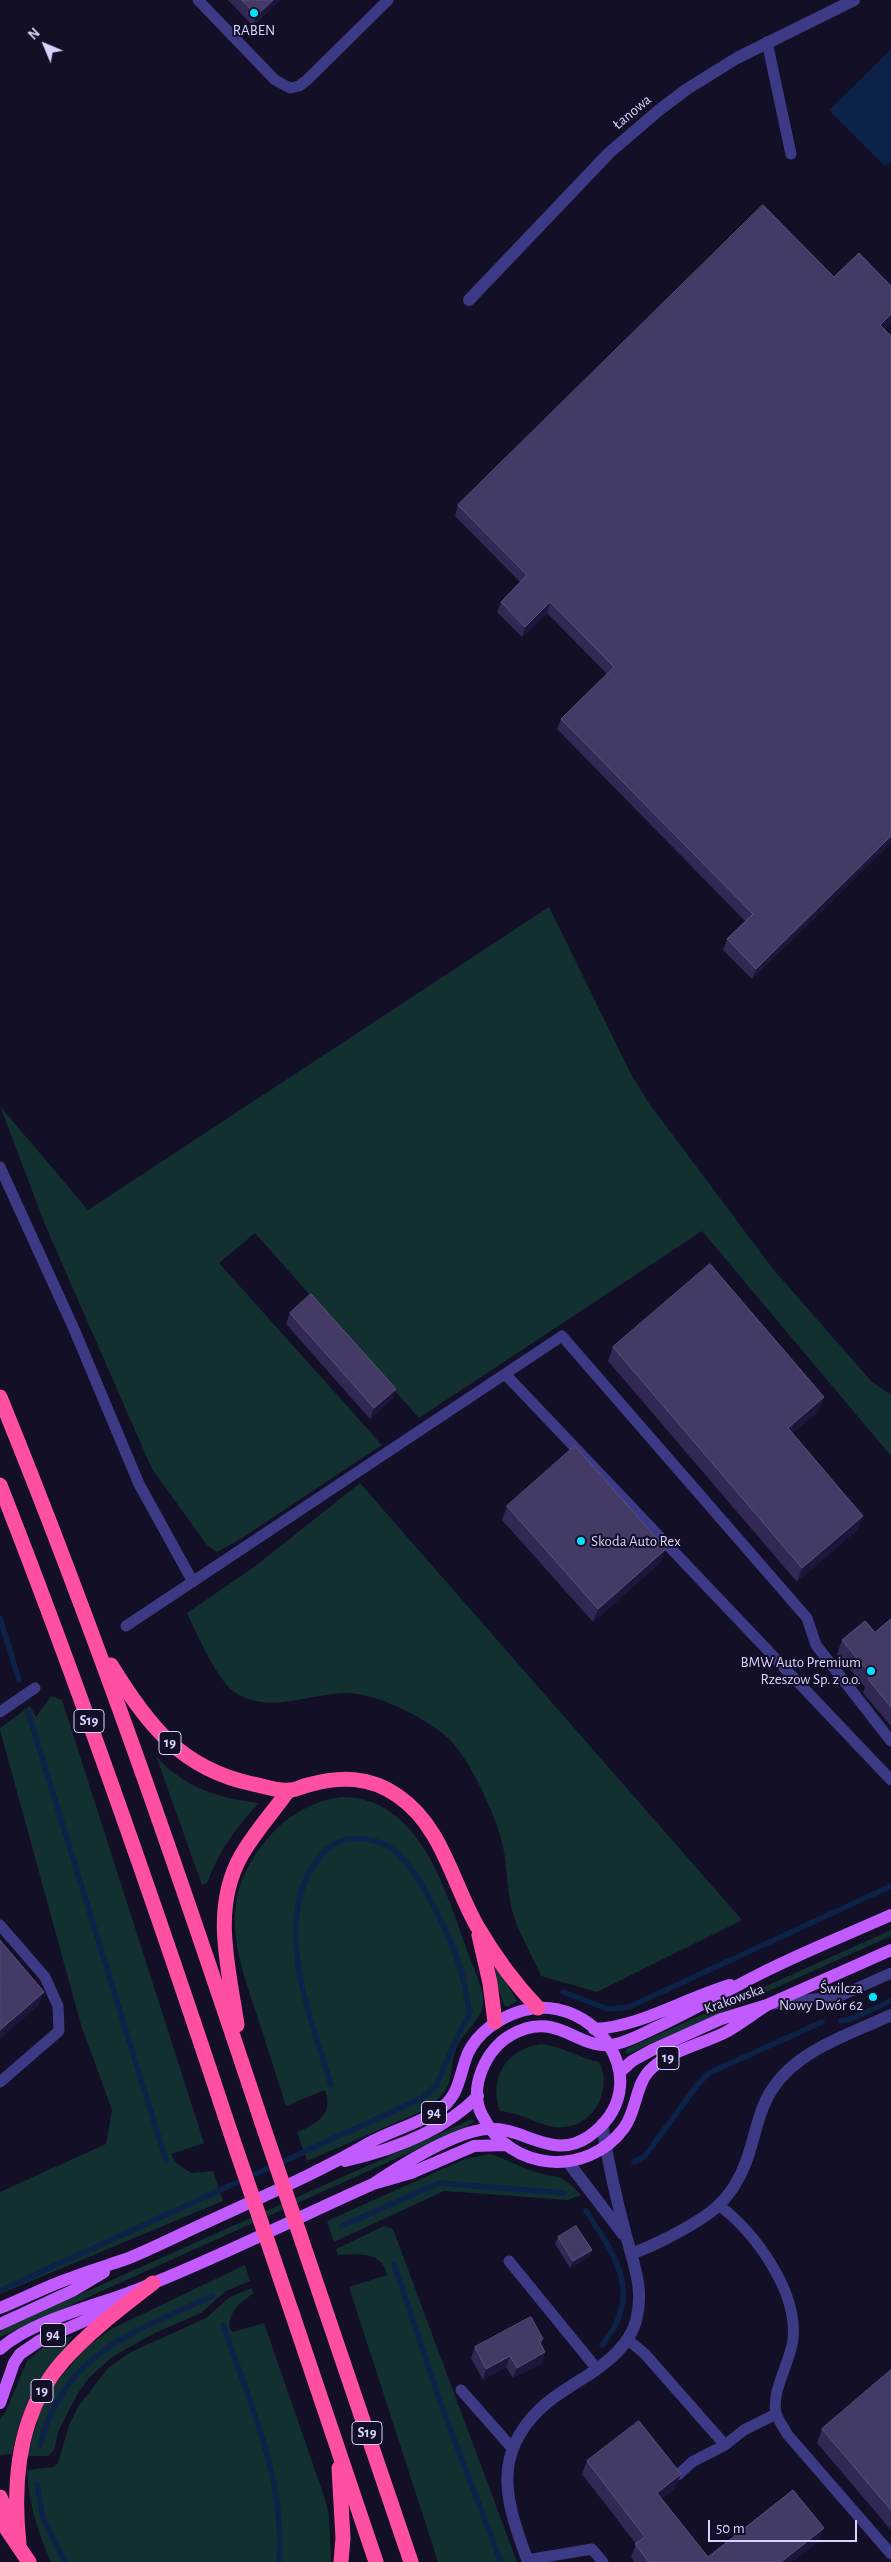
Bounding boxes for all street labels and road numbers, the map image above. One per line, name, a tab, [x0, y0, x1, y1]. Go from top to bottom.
street label: Łanowa	[609, 91, 655, 133]
road number: S19	[74, 1710, 104, 1732]
road number: 19	[159, 1732, 181, 1755]
street label: Krakowska	[702, 1980, 766, 2018]
road number: 19	[657, 2046, 679, 2070]
road number: 94	[422, 2102, 446, 2124]
road number: 94	[40, 2324, 66, 2346]
road number: 19	[31, 2380, 53, 2402]
road number: S19	[352, 2422, 382, 2444]

